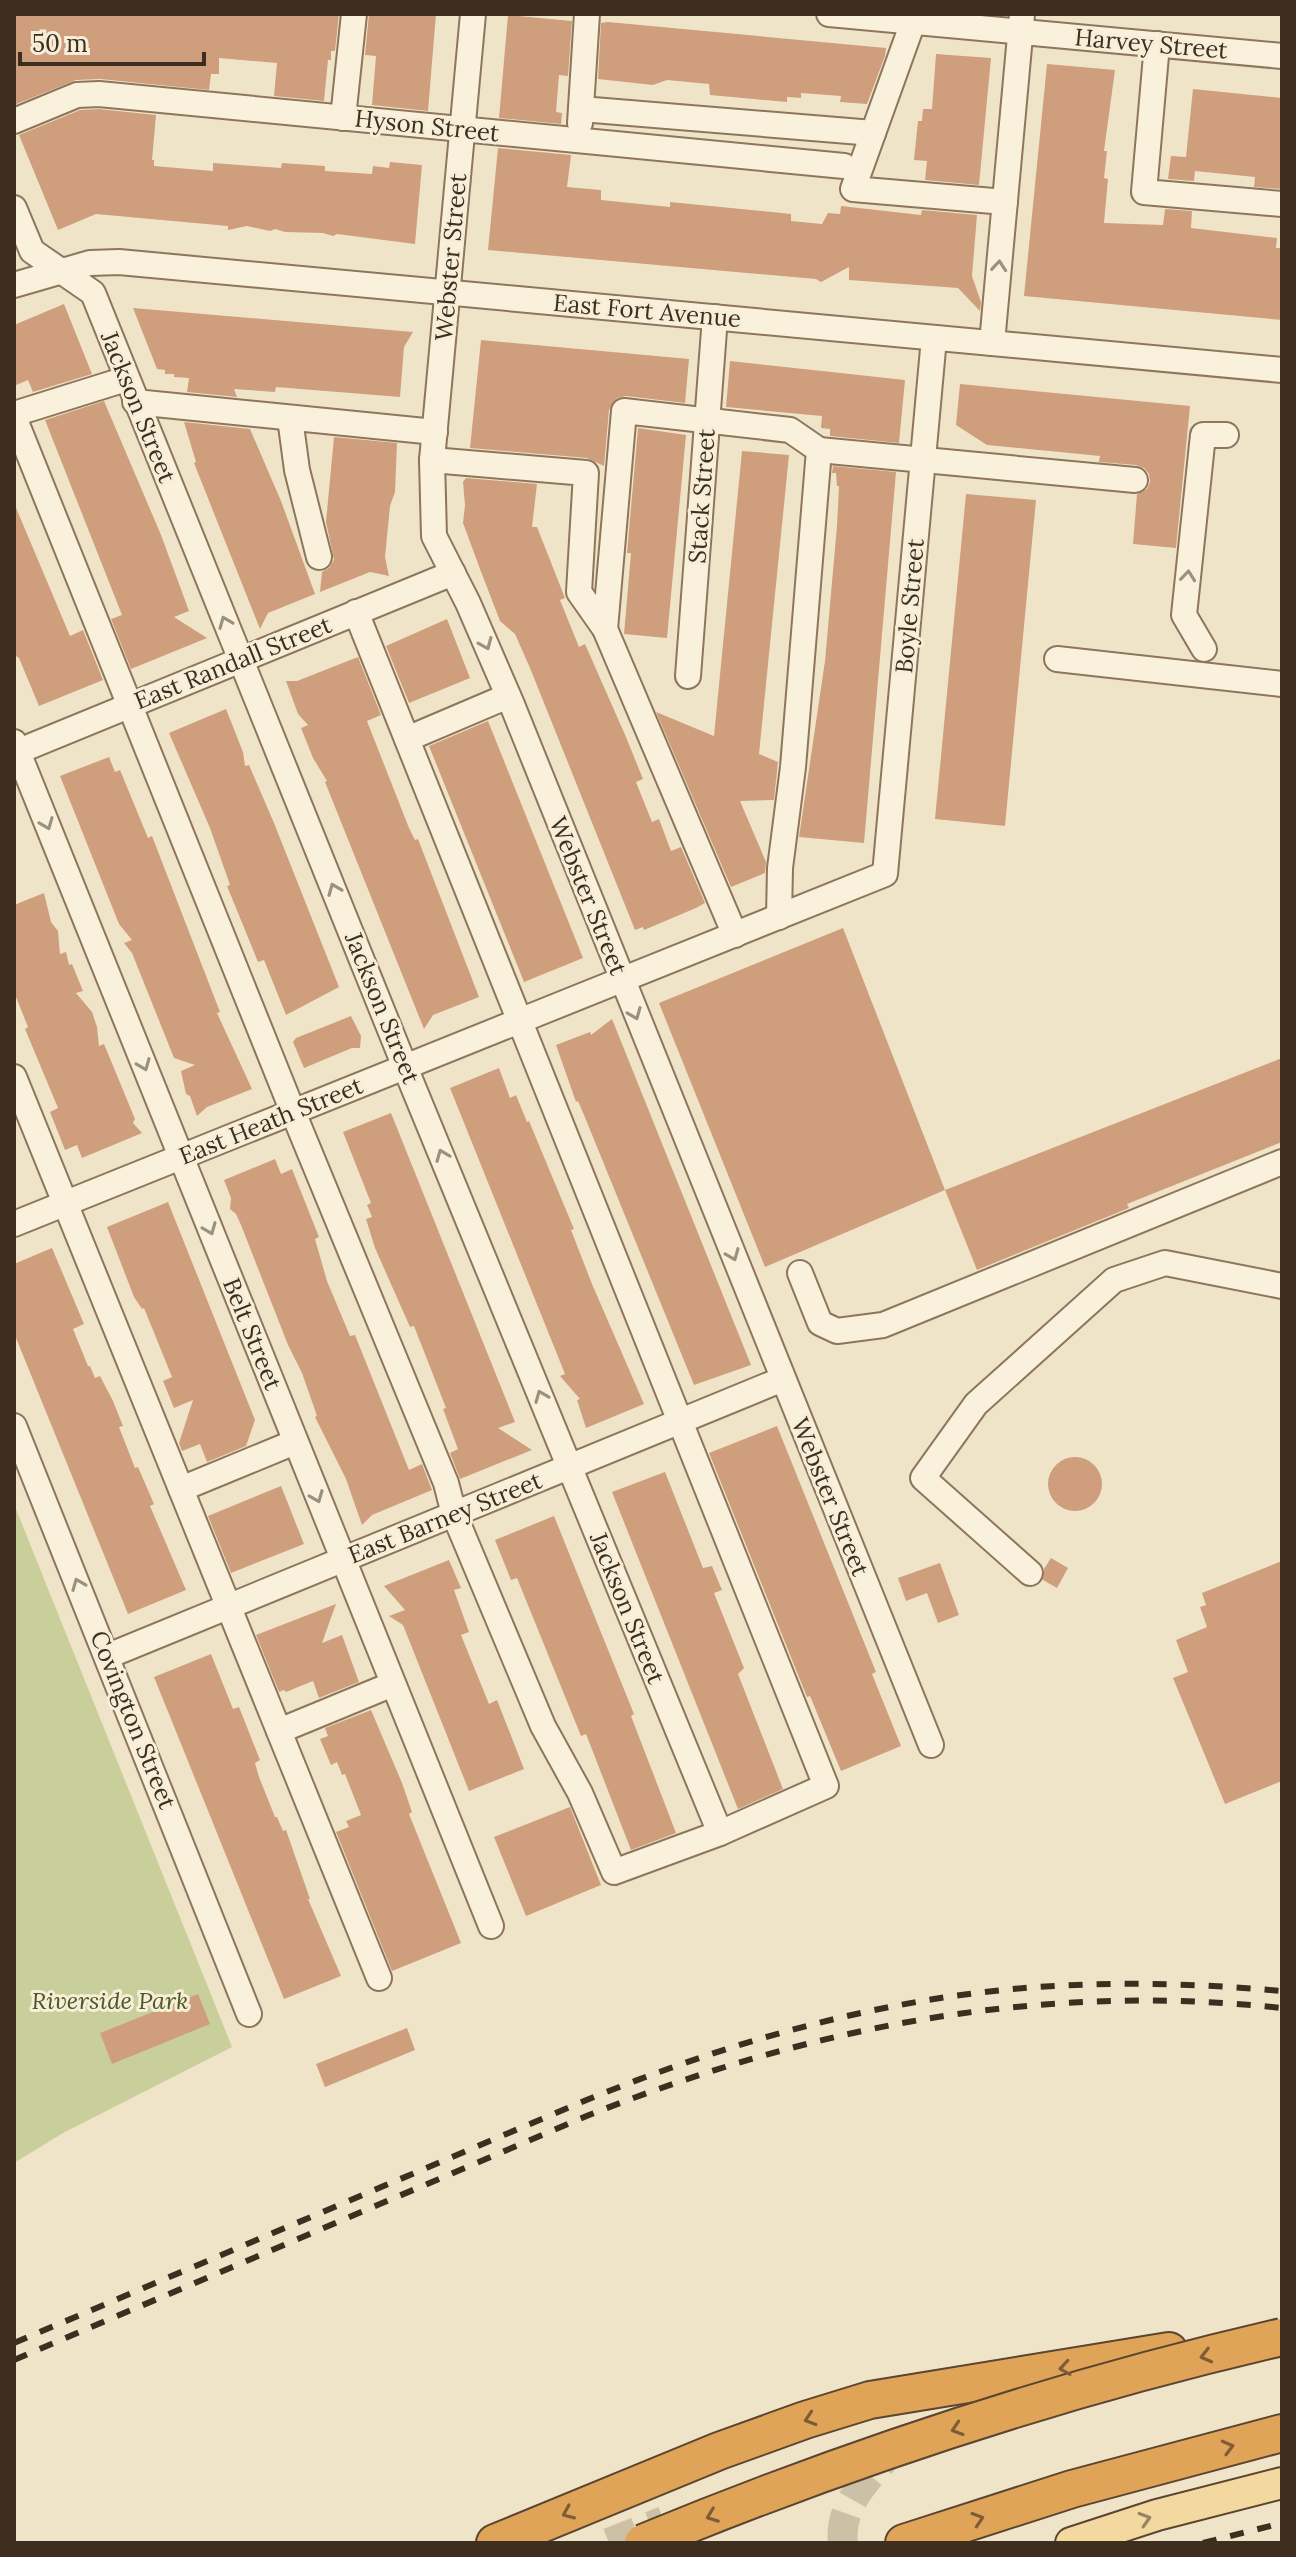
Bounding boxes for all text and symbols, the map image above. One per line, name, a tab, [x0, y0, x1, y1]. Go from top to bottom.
scale bar	[20, 16, 204, 66]
street label: Harvey Street	[1073, 21, 1230, 66]
text: 50 m	[32, 28, 88, 59]
street label: Hyson Street	[353, 103, 502, 149]
street label: Webster Street	[428, 171, 473, 342]
one-way arrow	[991, 259, 1008, 272]
street label: East Fort Avenue	[552, 287, 742, 334]
street label: Jackson Street	[94, 326, 183, 488]
street label: Stack Street	[681, 427, 722, 564]
street label: Boyle Street	[888, 537, 931, 675]
one-way arrow	[1179, 569, 1196, 582]
street label: East Randall Street	[130, 609, 337, 716]
one-way arrow	[219, 616, 235, 630]
one-way arrow	[476, 635, 492, 650]
street label: Webster Street	[543, 812, 635, 980]
one-way arrow	[37, 816, 54, 830]
one-way arrow	[327, 882, 343, 897]
street label: Jackson Street	[338, 927, 427, 1089]
one-way arrow	[626, 1006, 642, 1020]
one-way arrow	[134, 1057, 151, 1071]
street label: East Heath Street	[174, 1069, 368, 1172]
one-way arrow	[435, 1149, 451, 1163]
one-way arrow	[200, 1221, 217, 1235]
one-way arrow	[723, 1247, 740, 1261]
street label: Belt Street	[216, 1273, 289, 1395]
one-way arrow	[534, 1390, 550, 1404]
street label: Webster Street	[785, 1413, 877, 1581]
street label: East Barney Street	[343, 1464, 547, 1571]
one-way arrow	[308, 1489, 324, 1503]
street label: Jackson Street	[583, 1527, 672, 1689]
one-way arrow	[72, 1578, 88, 1592]
street label: Covington Street	[84, 1626, 184, 1814]
park label: Riverside Park	[31, 1985, 189, 2016]
one-way arrow	[1200, 2347, 1214, 2364]
one-way arrow	[1058, 2359, 1071, 2376]
one-way arrow	[804, 2409, 818, 2425]
one-way arrow	[951, 2420, 965, 2436]
one-way arrow	[1220, 2439, 1234, 2456]
one-way arrow	[562, 2503, 576, 2519]
one-way arrow	[706, 2506, 720, 2523]
one-way arrow	[970, 2512, 984, 2528]
one-way arrow	[1138, 2512, 1152, 2528]

